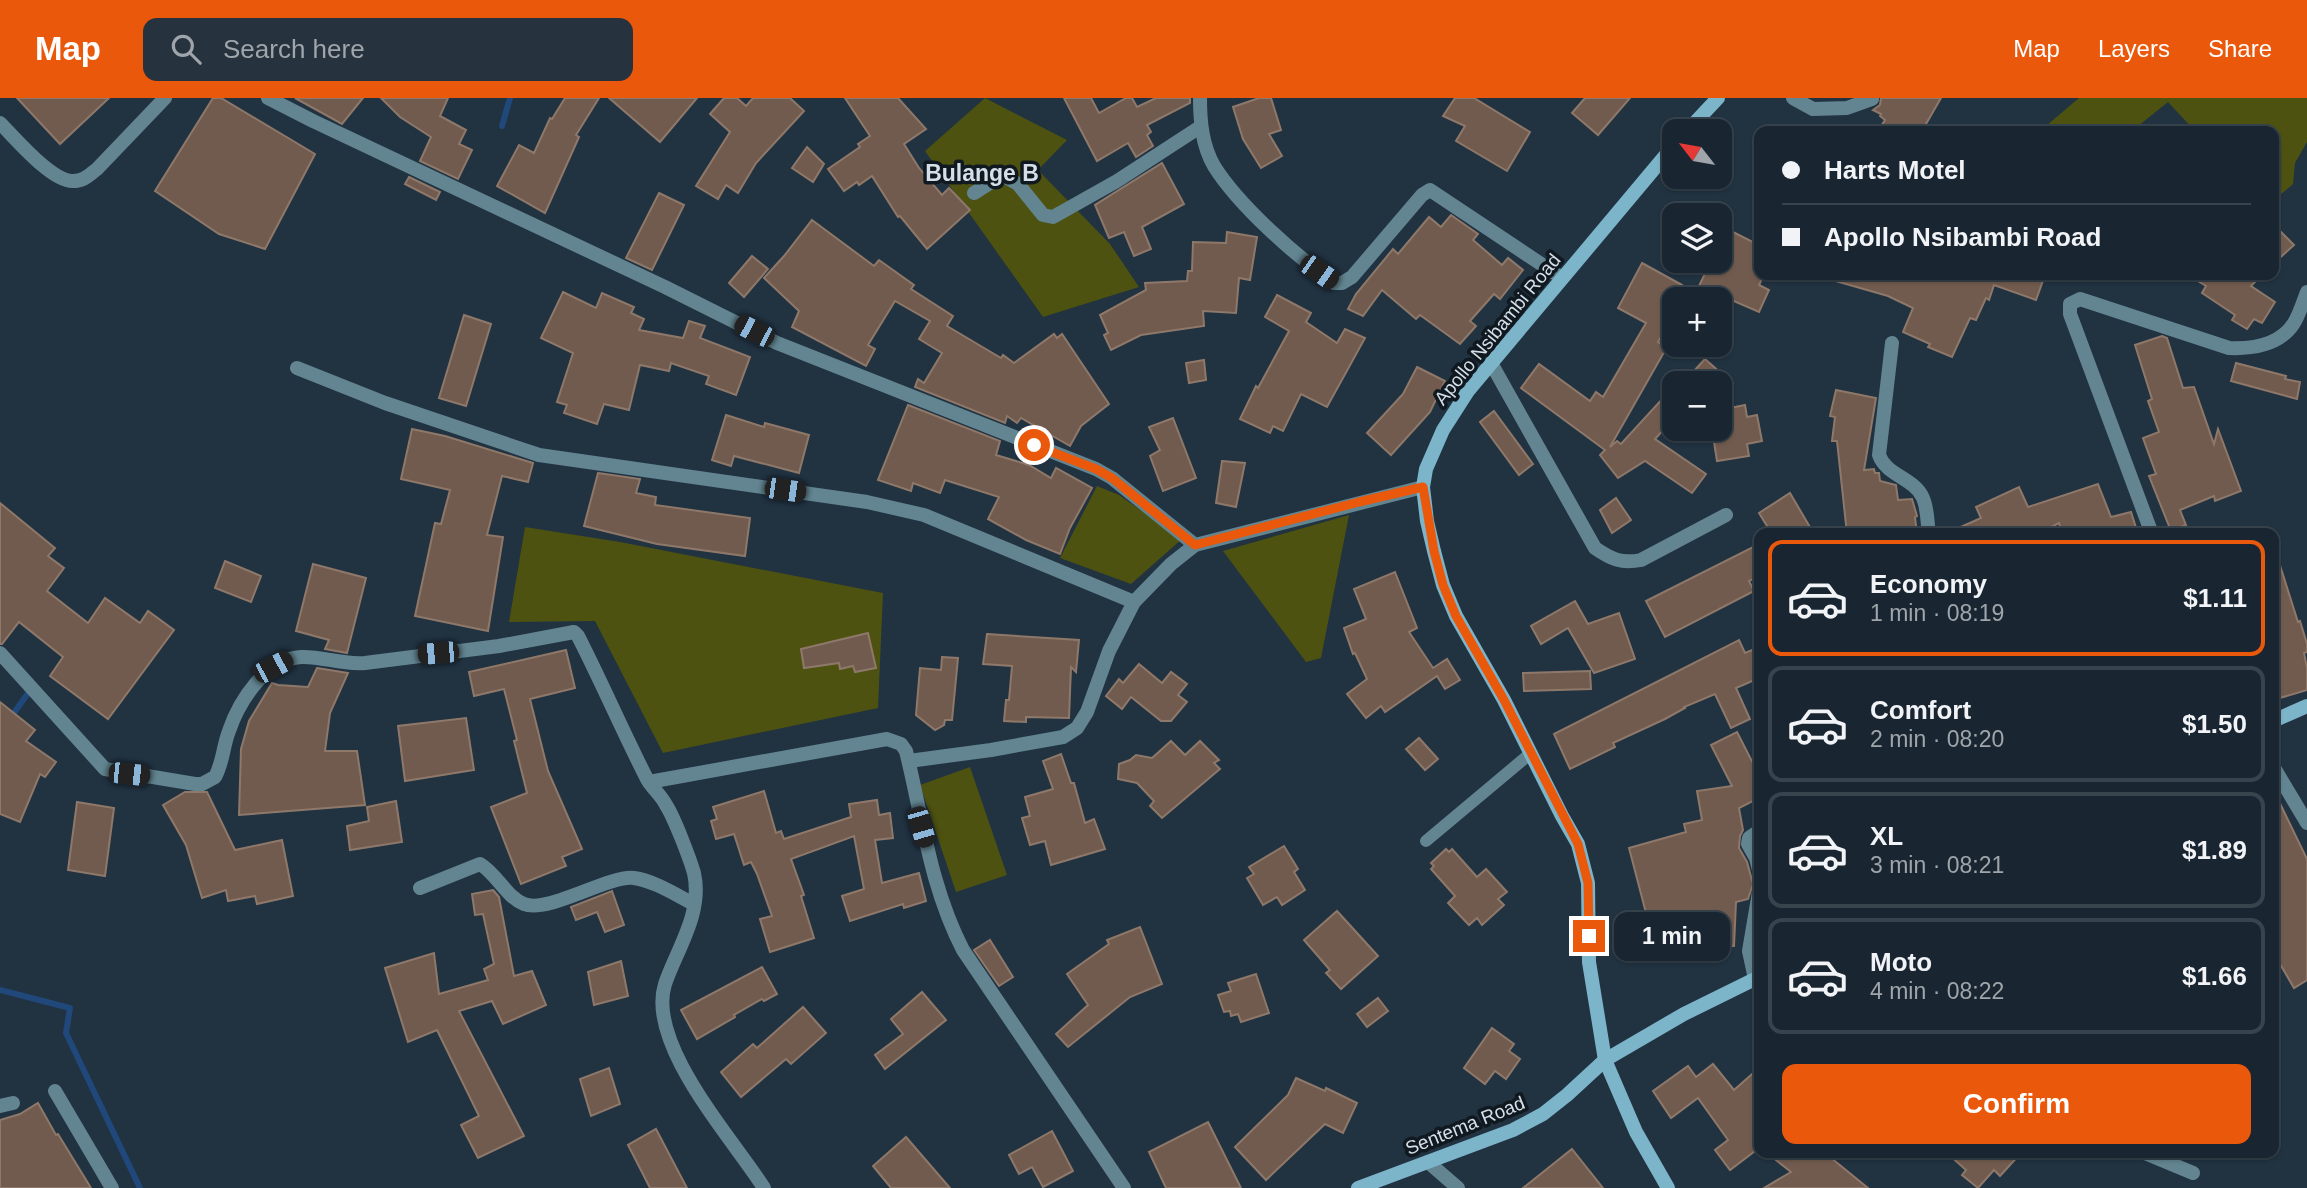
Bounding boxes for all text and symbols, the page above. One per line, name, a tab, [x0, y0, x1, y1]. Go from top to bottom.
search box	[143, 18, 633, 81]
text: Map	[35, 30, 101, 67]
icon: search	[167, 30, 205, 68]
text: Search here	[223, 34, 365, 64]
text: Map	[2013, 35, 2060, 62]
text: Layers	[2098, 35, 2170, 62]
text: Share	[2208, 35, 2272, 62]
north arrow	[1662, 119, 1732, 189]
map controls	[1662, 119, 1732, 441]
text: Harts Motel	[1824, 155, 1966, 185]
district label: Bulange B	[925, 160, 1039, 186]
button: layers	[1662, 203, 1732, 273]
text: Apollo Nsibambi Road	[1824, 222, 2101, 252]
street label: Apollo Nsibambi Road	[1430, 250, 1565, 409]
car	[1296, 251, 1343, 293]
button: +	[1662, 287, 1732, 357]
car	[731, 312, 778, 350]
button: −	[1662, 371, 1732, 441]
route start	[1018, 429, 1050, 461]
car	[763, 477, 808, 503]
icon: car	[1786, 567, 1849, 630]
text: Economy	[1870, 569, 1987, 599]
text: $1.11	[2183, 583, 2247, 613]
text: 1 min · 08:19	[1870, 600, 2004, 626]
car	[417, 641, 460, 665]
car	[250, 648, 297, 686]
icon: car	[1786, 693, 1849, 756]
text: Comfort	[1870, 695, 1971, 725]
text: $1.50	[2182, 709, 2247, 739]
text: 2 min · 08:20	[1870, 726, 2004, 752]
car	[108, 761, 151, 787]
car	[906, 804, 937, 850]
icon: car	[1786, 819, 1849, 882]
text: XL	[1870, 821, 1903, 851]
text: $1.89	[2182, 835, 2247, 865]
text: 3 min · 08:21	[1870, 852, 2004, 878]
callout: 1 min	[1614, 912, 1729, 960]
route end	[1573, 920, 1605, 952]
text: 1 min	[1642, 923, 1702, 949]
icon: car	[1786, 945, 1849, 1008]
text: Moto	[1870, 947, 1932, 977]
text: $1.66	[2182, 961, 2247, 991]
text: 4 min · 08:22	[1870, 978, 2004, 1004]
button: Confirm	[1782, 1064, 2251, 1144]
street label: Sentema Road	[1402, 1092, 1528, 1159]

